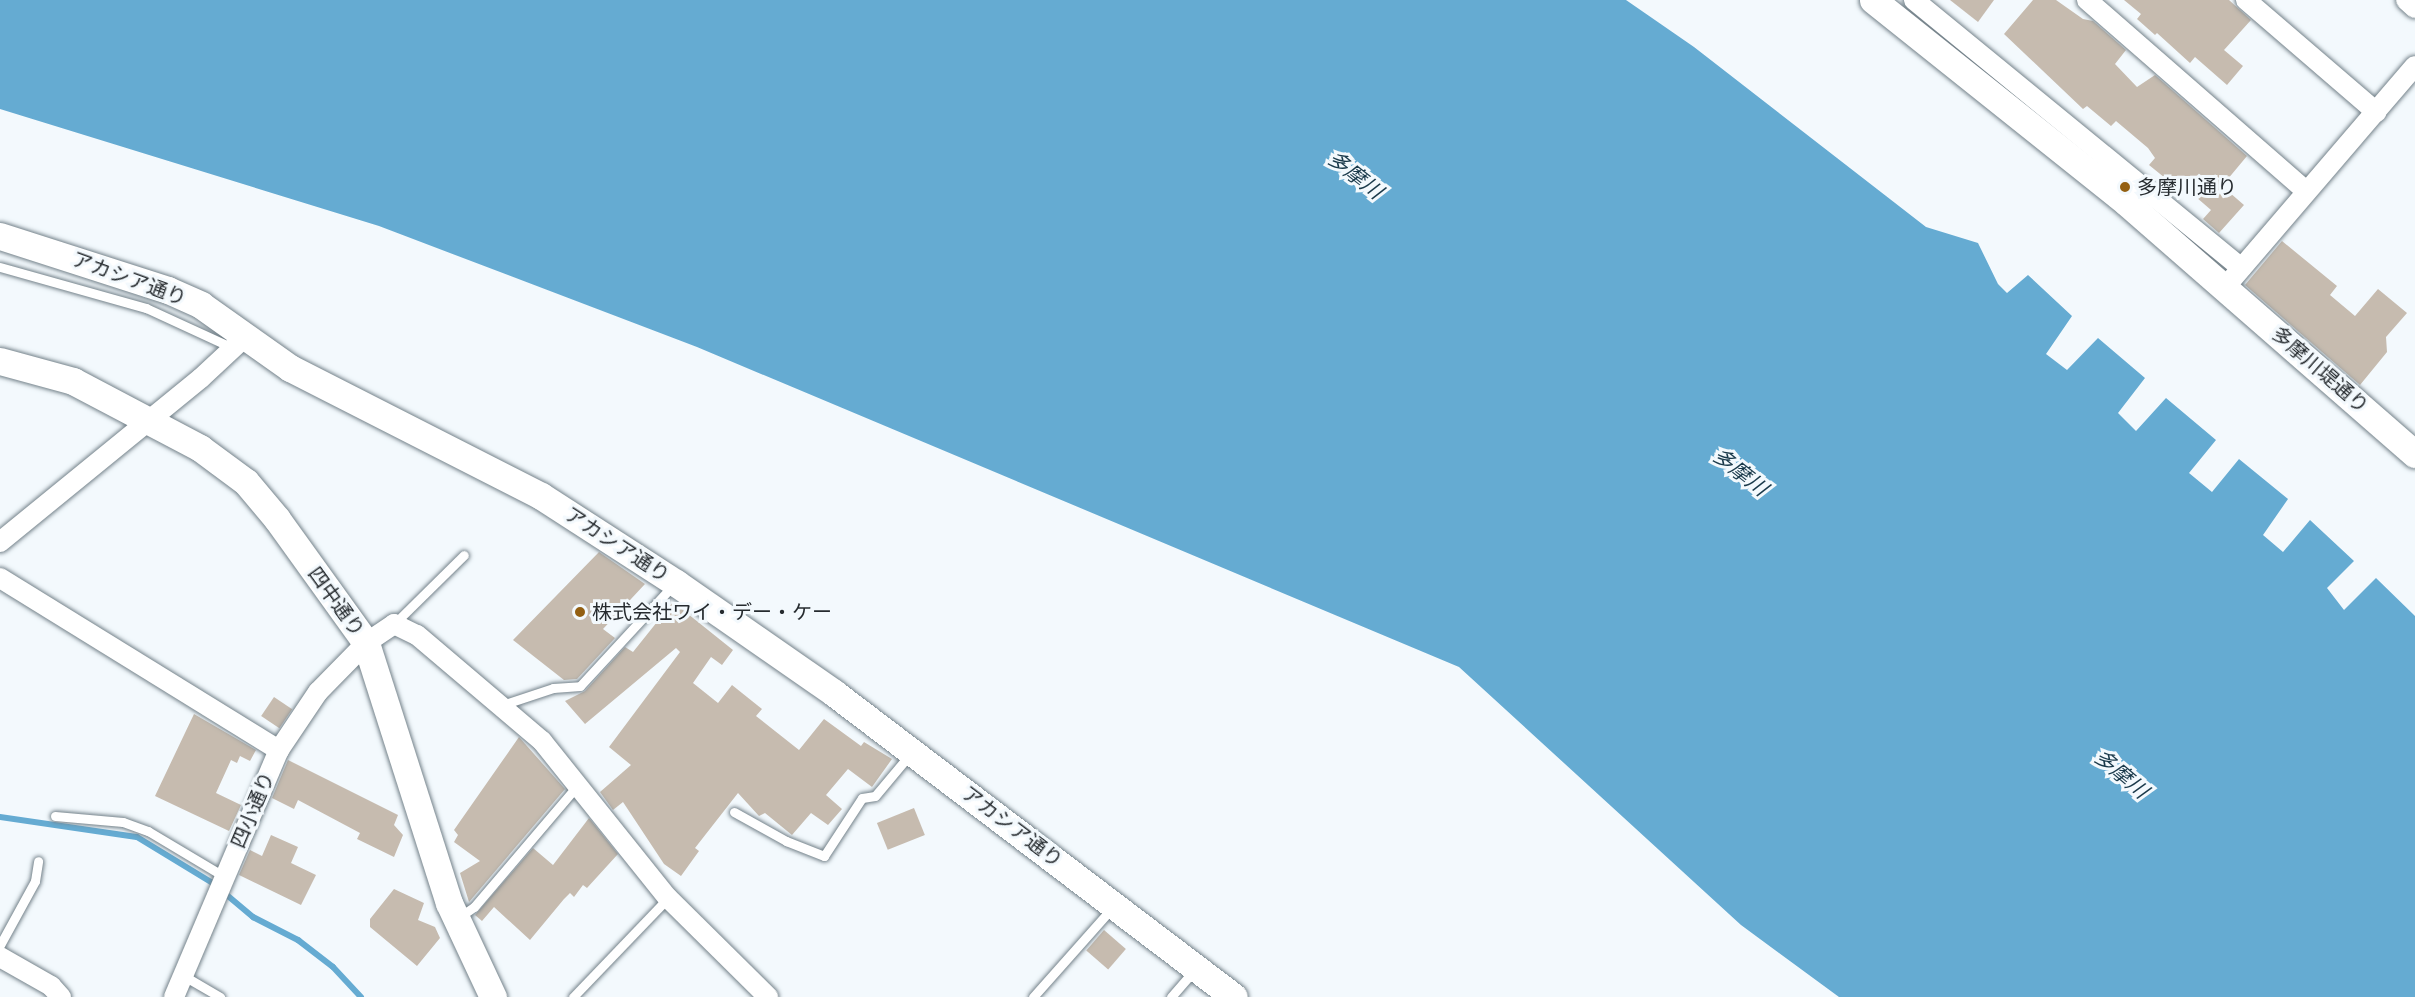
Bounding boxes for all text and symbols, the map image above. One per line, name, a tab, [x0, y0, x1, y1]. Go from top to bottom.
water label: 多摩川	[1322, 146, 1388, 204]
place label: 多摩川通り	[2137, 175, 2237, 199]
marker: 多摩川通り	[2118, 180, 2132, 194]
street label: アカシア通り	[69, 247, 189, 311]
street label: 多摩川堤通り	[2267, 322, 2373, 418]
water label: 多摩川	[1707, 443, 1773, 501]
street label: アカシア通り	[560, 502, 674, 588]
street label: 四中通り	[303, 563, 369, 641]
place label: 株式会社ワイ・デー・ケー	[592, 600, 832, 624]
marker: 株式会社ワイ・デー・ケー	[573, 605, 587, 619]
water label: 多摩川	[2089, 744, 2153, 804]
street label: 四小通り	[226, 768, 280, 852]
street label: アカシア通り	[957, 781, 1067, 873]

